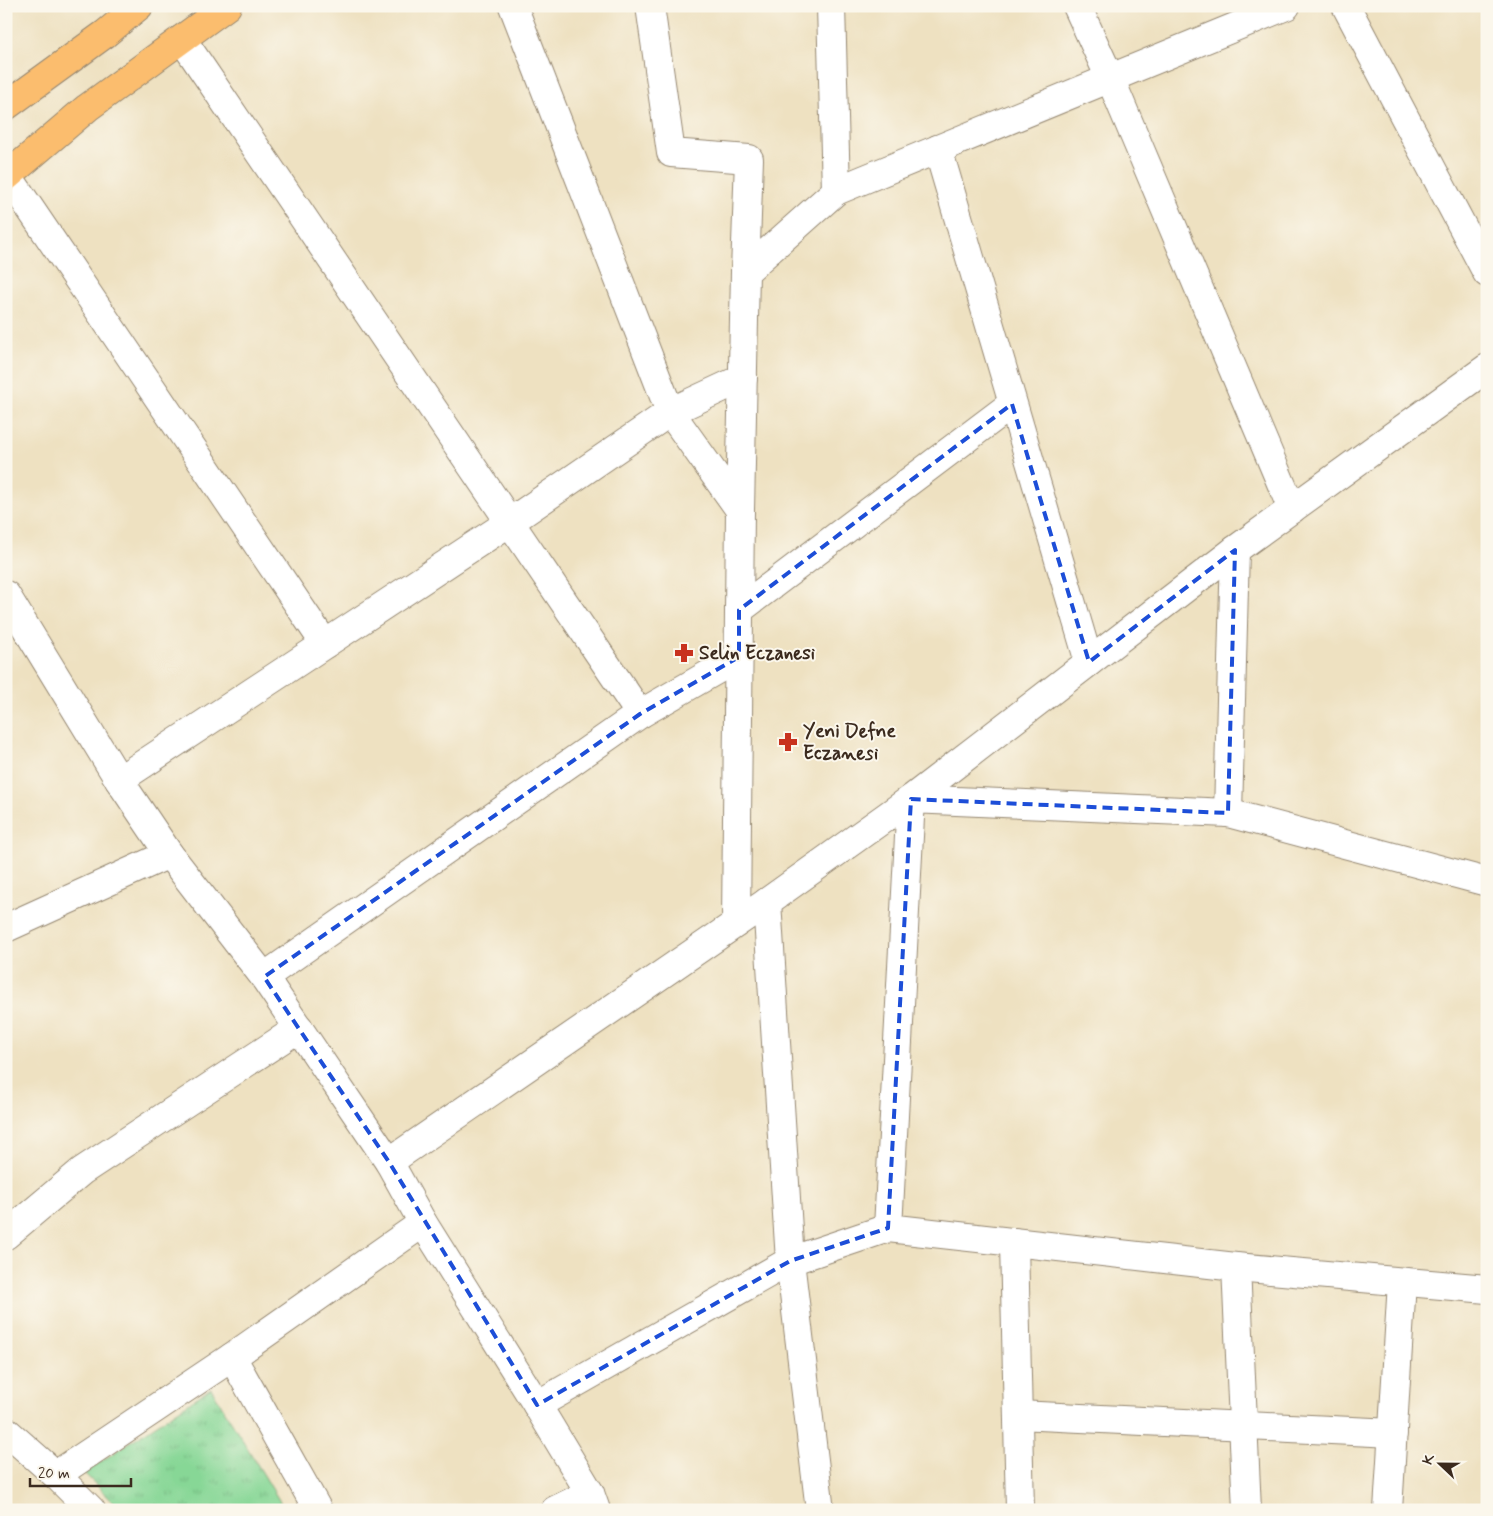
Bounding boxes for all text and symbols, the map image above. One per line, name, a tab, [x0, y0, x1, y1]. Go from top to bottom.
place label: Selin Eczanesi	[699, 641, 815, 666]
pharmacy icon: Selin Eczanesi	[673, 642, 695, 664]
place label: Yeni Defne Eczanesi	[803, 719, 897, 766]
pharmacy icon: Yeni Defne Eczanesi	[777, 731, 799, 753]
north arrow	[1416, 1438, 1466, 1488]
text: K	[1419, 1451, 1439, 1467]
scale bar	[30, 1456, 131, 1488]
text: 20 m	[38, 1464, 70, 1484]

